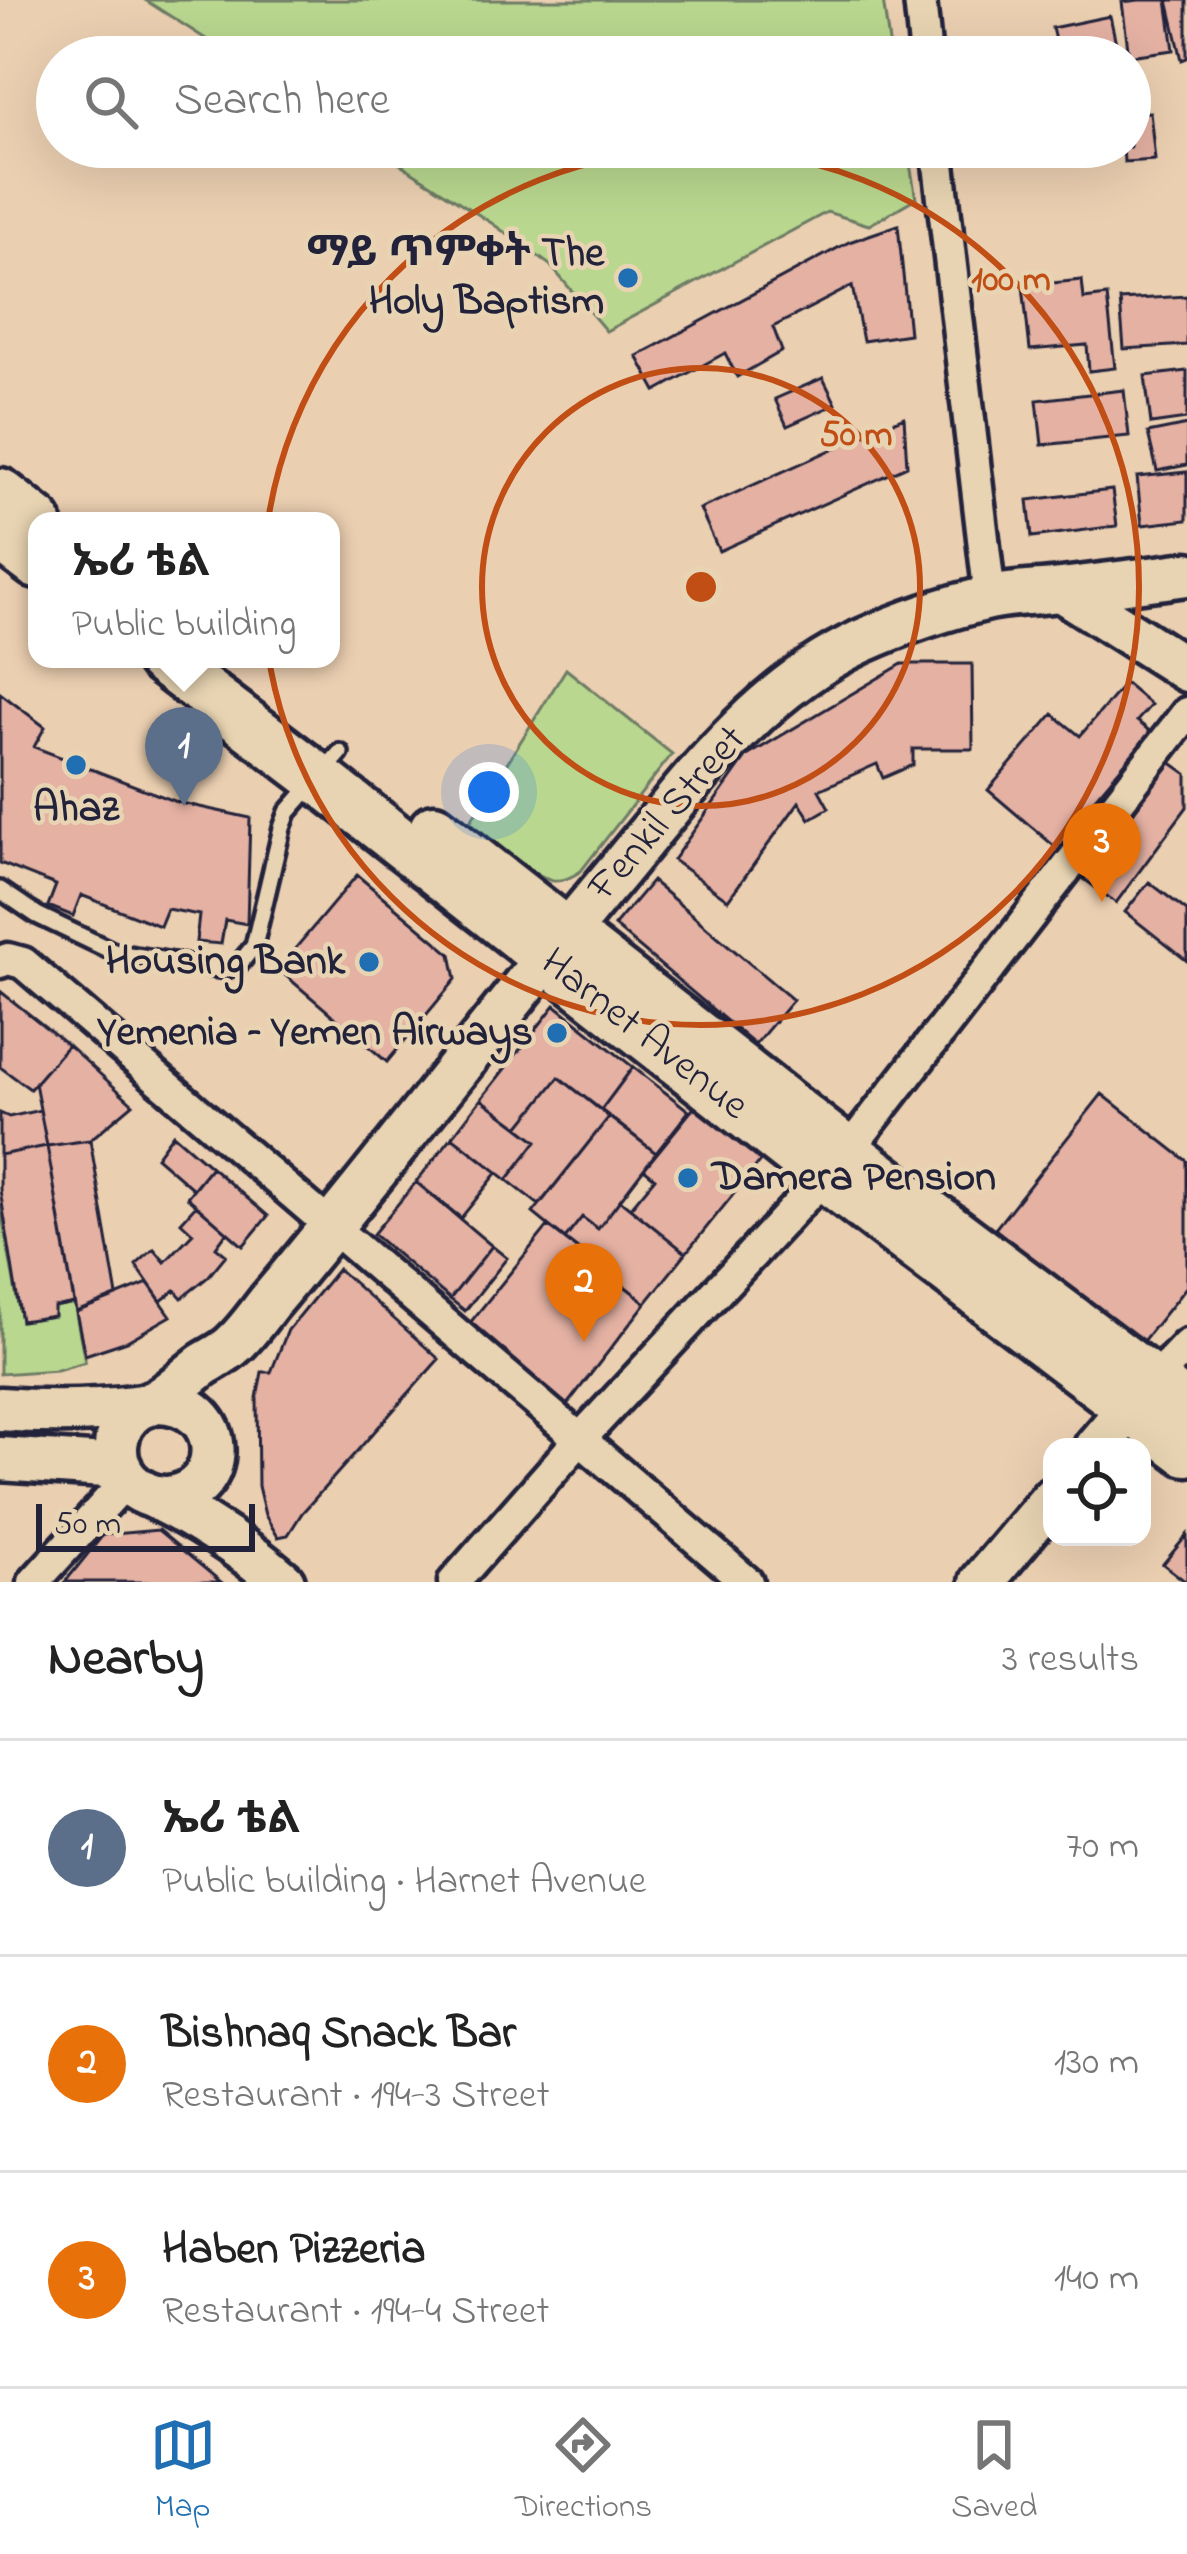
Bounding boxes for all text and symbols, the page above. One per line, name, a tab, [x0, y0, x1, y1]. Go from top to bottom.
search box	[36, 36, 1151, 168]
icon: search	[78, 69, 144, 135]
text: Search here	[174, 69, 390, 135]
place label: ማይ ጥምቀት The Holy Baptism	[307, 224, 605, 333]
text: 100 m	[971, 255, 1051, 308]
marker: ማይ ጥምቀት The Holy Baptism	[615, 265, 641, 291]
text: 50 m	[819, 410, 893, 463]
popup	[28, 512, 340, 668]
text: ኤሪ ቴል	[72, 531, 210, 597]
centre of rings	[680, 566, 722, 608]
text: Public building	[72, 597, 296, 654]
pin: 1	[145, 707, 223, 806]
street label: Fenkil Street	[573, 712, 762, 916]
marker: Ahaz	[63, 752, 89, 778]
your location	[459, 762, 519, 822]
place label: Ahaz	[33, 779, 120, 840]
pin: 3	[1063, 803, 1141, 902]
place label: Housing Bank	[106, 932, 347, 994]
street label: Harnet Avenue	[527, 934, 761, 1136]
marker: Housing Bank	[356, 949, 382, 975]
place label: Yemenia – Yemen Airways	[96, 1003, 533, 1064]
marker: Yemenia – Yemen Airways	[544, 1020, 570, 1046]
place label: Damera Pension	[710, 1148, 996, 1209]
marker: Damera Pension	[675, 1165, 701, 1191]
pin: 2	[545, 1243, 623, 1342]
map controls	[1043, 1438, 1151, 1546]
button: locate	[1043, 1438, 1151, 1546]
scale bar	[36, 1498, 255, 1551]
text: 50 m	[54, 1501, 121, 1549]
text: Nearby	[48, 1623, 204, 1698]
text: 3 results	[1002, 1632, 1139, 1689]
text: ኤሪ ቴል	[162, 1788, 300, 1854]
text: 1	[81, 1819, 93, 1876]
text: 70 m	[1066, 1819, 1139, 1876]
text: Public building · Harnet Avenue	[162, 1854, 646, 1911]
text: Bishnaq Snack Bar	[162, 2002, 516, 2068]
text: 2	[77, 2035, 97, 2092]
text: 130 m	[1054, 2035, 1139, 2092]
text: Restaurant · 194-3 Street	[162, 2068, 550, 2125]
text: Haben Pizzeria	[162, 2218, 425, 2284]
text: 3	[79, 2251, 95, 2308]
text: 140 m	[1054, 2251, 1139, 2308]
text: Restaurant · 194-4 Street	[162, 2284, 549, 2341]
tab: Map	[150, 2412, 216, 2532]
tab: Directions	[515, 2412, 652, 2532]
tab: Saved	[951, 2412, 1037, 2532]

